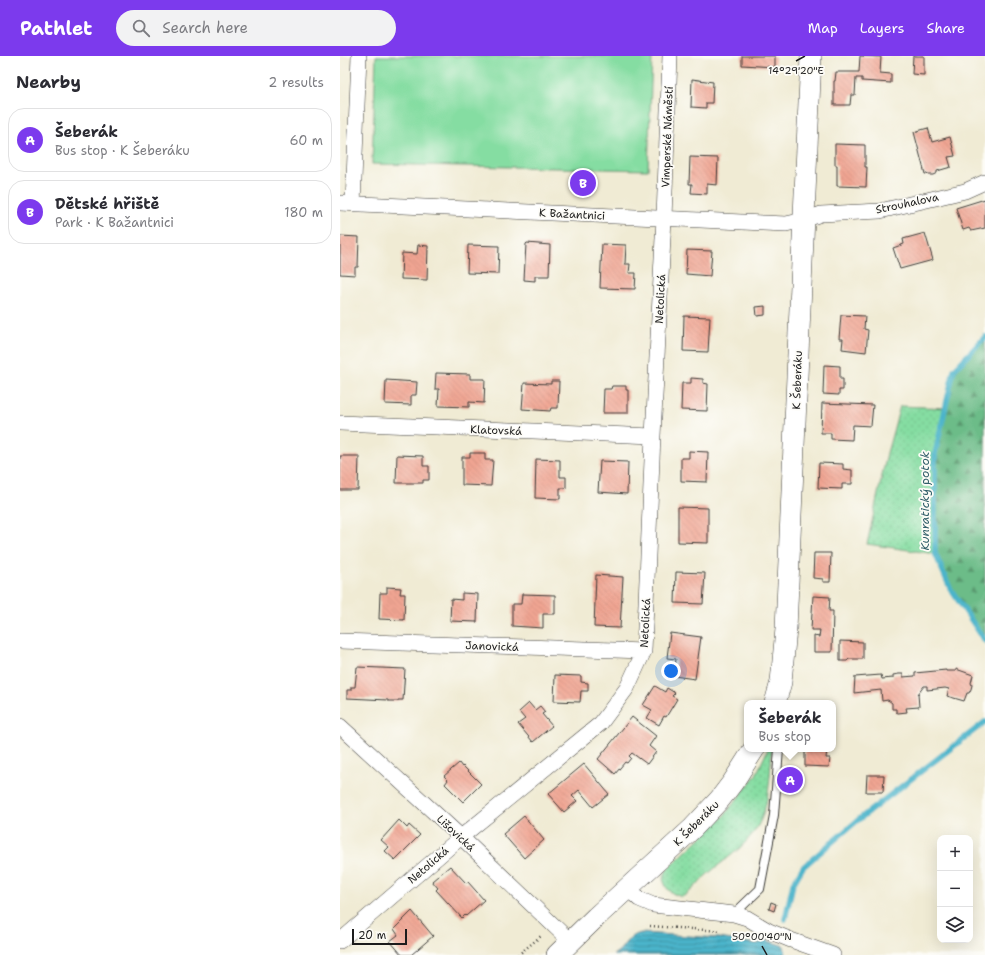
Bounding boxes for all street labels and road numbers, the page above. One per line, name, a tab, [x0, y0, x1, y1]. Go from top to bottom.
street label: Vimperské Náměstí	[658, 86, 677, 188]
street label: Strouhalova	[874, 189, 940, 217]
street label: K Bažantnici	[538, 205, 605, 224]
street label: Netolická	[652, 274, 669, 324]
street label: K Šeberáku	[788, 350, 806, 410]
street label: Klatovská	[470, 422, 522, 439]
street label: Netolická	[637, 598, 654, 648]
street label: Janovická	[465, 638, 519, 655]
street label: K Šeberáku	[669, 796, 723, 850]
street label: Lišovická	[433, 812, 478, 855]
street label: Netolická	[405, 843, 452, 887]

